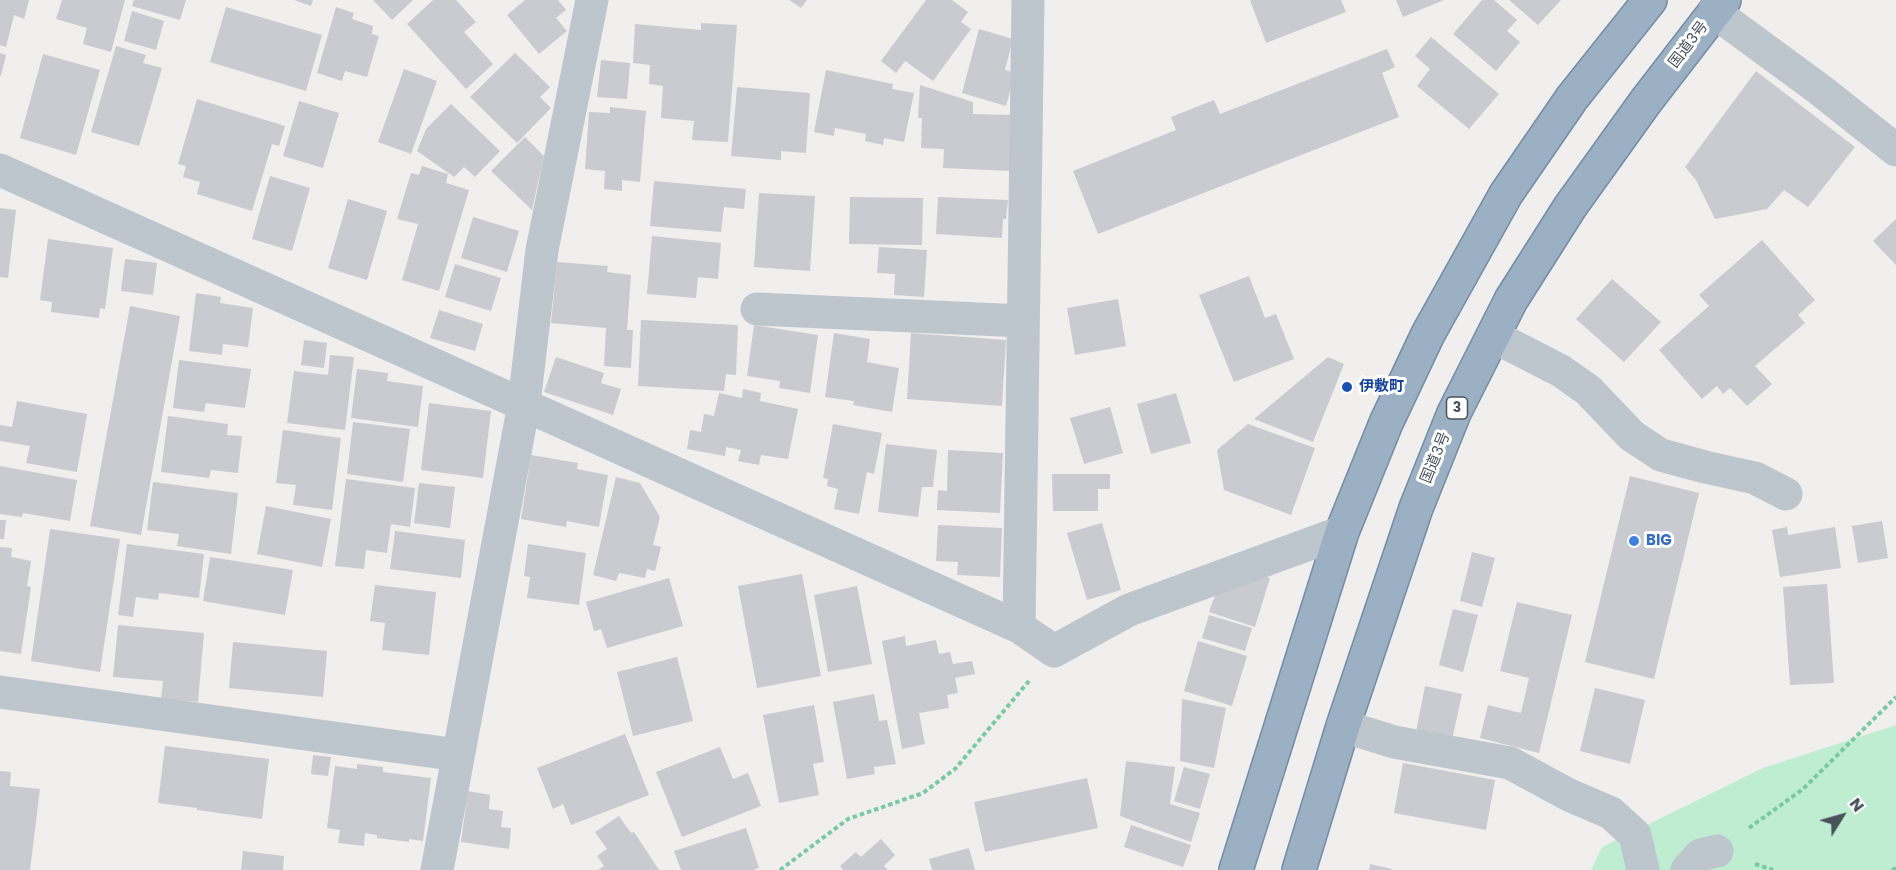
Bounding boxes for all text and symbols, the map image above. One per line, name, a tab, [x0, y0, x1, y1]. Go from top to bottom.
street label: 国道3号	[1666, 18, 1712, 72]
place label: 伊敷町	[1359, 378, 1404, 396]
marker: 伊敷町	[1340, 380, 1354, 394]
road number: 3	[1446, 397, 1468, 419]
street label: 国道3号	[1418, 430, 1454, 486]
place label: BIG	[1646, 532, 1672, 550]
marker: BIG	[1627, 534, 1641, 548]
north arrow	[1812, 786, 1872, 846]
text: N	[1844, 793, 1870, 817]

